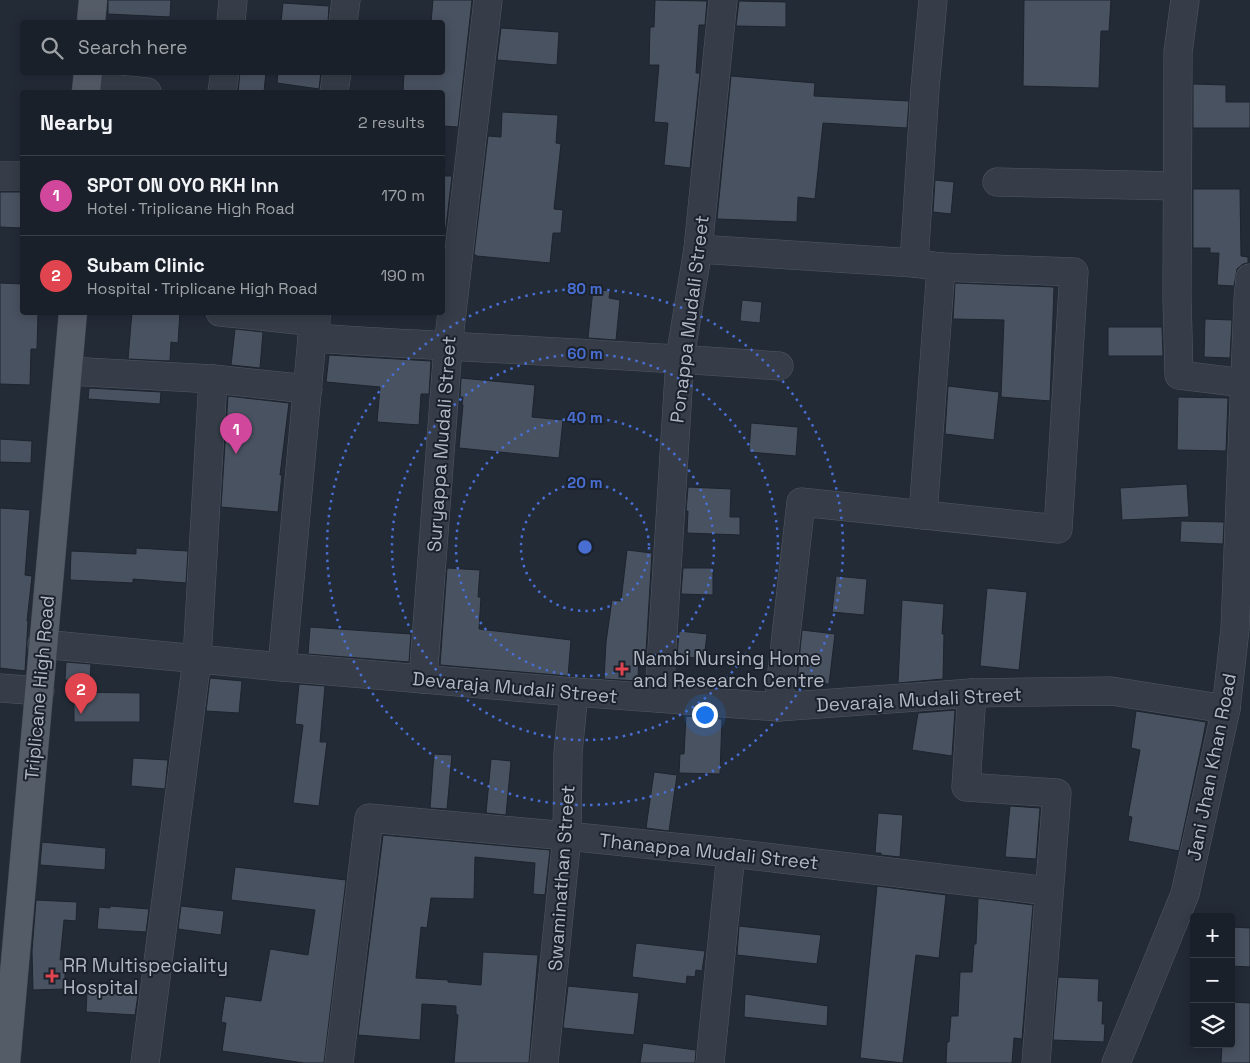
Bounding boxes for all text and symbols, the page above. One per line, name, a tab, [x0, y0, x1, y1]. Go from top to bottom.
search box	[20, 20, 445, 75]
icon: search	[38, 34, 66, 62]
text: Search here	[78, 35, 188, 60]
text: Nearby	[40, 109, 113, 136]
text: 2 results	[358, 112, 425, 133]
text: SPOT ON OYO RKH Inn	[87, 173, 279, 198]
text: 1	[52, 185, 60, 206]
text: 170 m	[381, 185, 425, 206]
text: Hotel · Triplicane High Road	[87, 198, 295, 219]
street label: Ponappa Mudali Street	[664, 214, 715, 424]
text: Subam Clinic	[87, 253, 205, 278]
text: 2	[51, 265, 61, 286]
text: 190 m	[380, 265, 425, 286]
text: Hospital · Triplicane High Road	[87, 278, 318, 299]
text: 80 m	[567, 279, 603, 298]
street label: Suryappa Mudali Street	[421, 335, 462, 553]
text: 60 m	[567, 344, 603, 363]
text: 40 m	[567, 408, 603, 427]
pin: 1	[220, 413, 252, 454]
text: 20 m	[567, 473, 603, 492]
centre of rings	[576, 538, 594, 556]
street label: Triplicane High Road	[19, 594, 60, 782]
place label: Nambi Nursing Home and Research Centre	[633, 646, 824, 693]
marker: Nambi Nursing Home and Research Centre	[615, 662, 629, 676]
street label: Devaraja Mudali Street	[411, 666, 619, 709]
street label: Jani Jhan Khan Road	[1181, 671, 1242, 863]
pin: 2	[65, 673, 97, 714]
street label: Devaraja Mudali Street	[815, 682, 1023, 717]
your location	[692, 702, 718, 728]
street label: Swaminathan Street	[543, 784, 580, 972]
street label: Thanappa Mudali Street	[598, 828, 820, 875]
map controls	[1190, 913, 1235, 1048]
button: +	[1190, 913, 1235, 958]
place label: RR Multispeciality Hospital	[63, 953, 228, 1000]
button: −	[1190, 958, 1235, 1003]
marker: RR Multispeciality Hospital	[45, 969, 59, 983]
button: layers	[1190, 1003, 1235, 1048]

